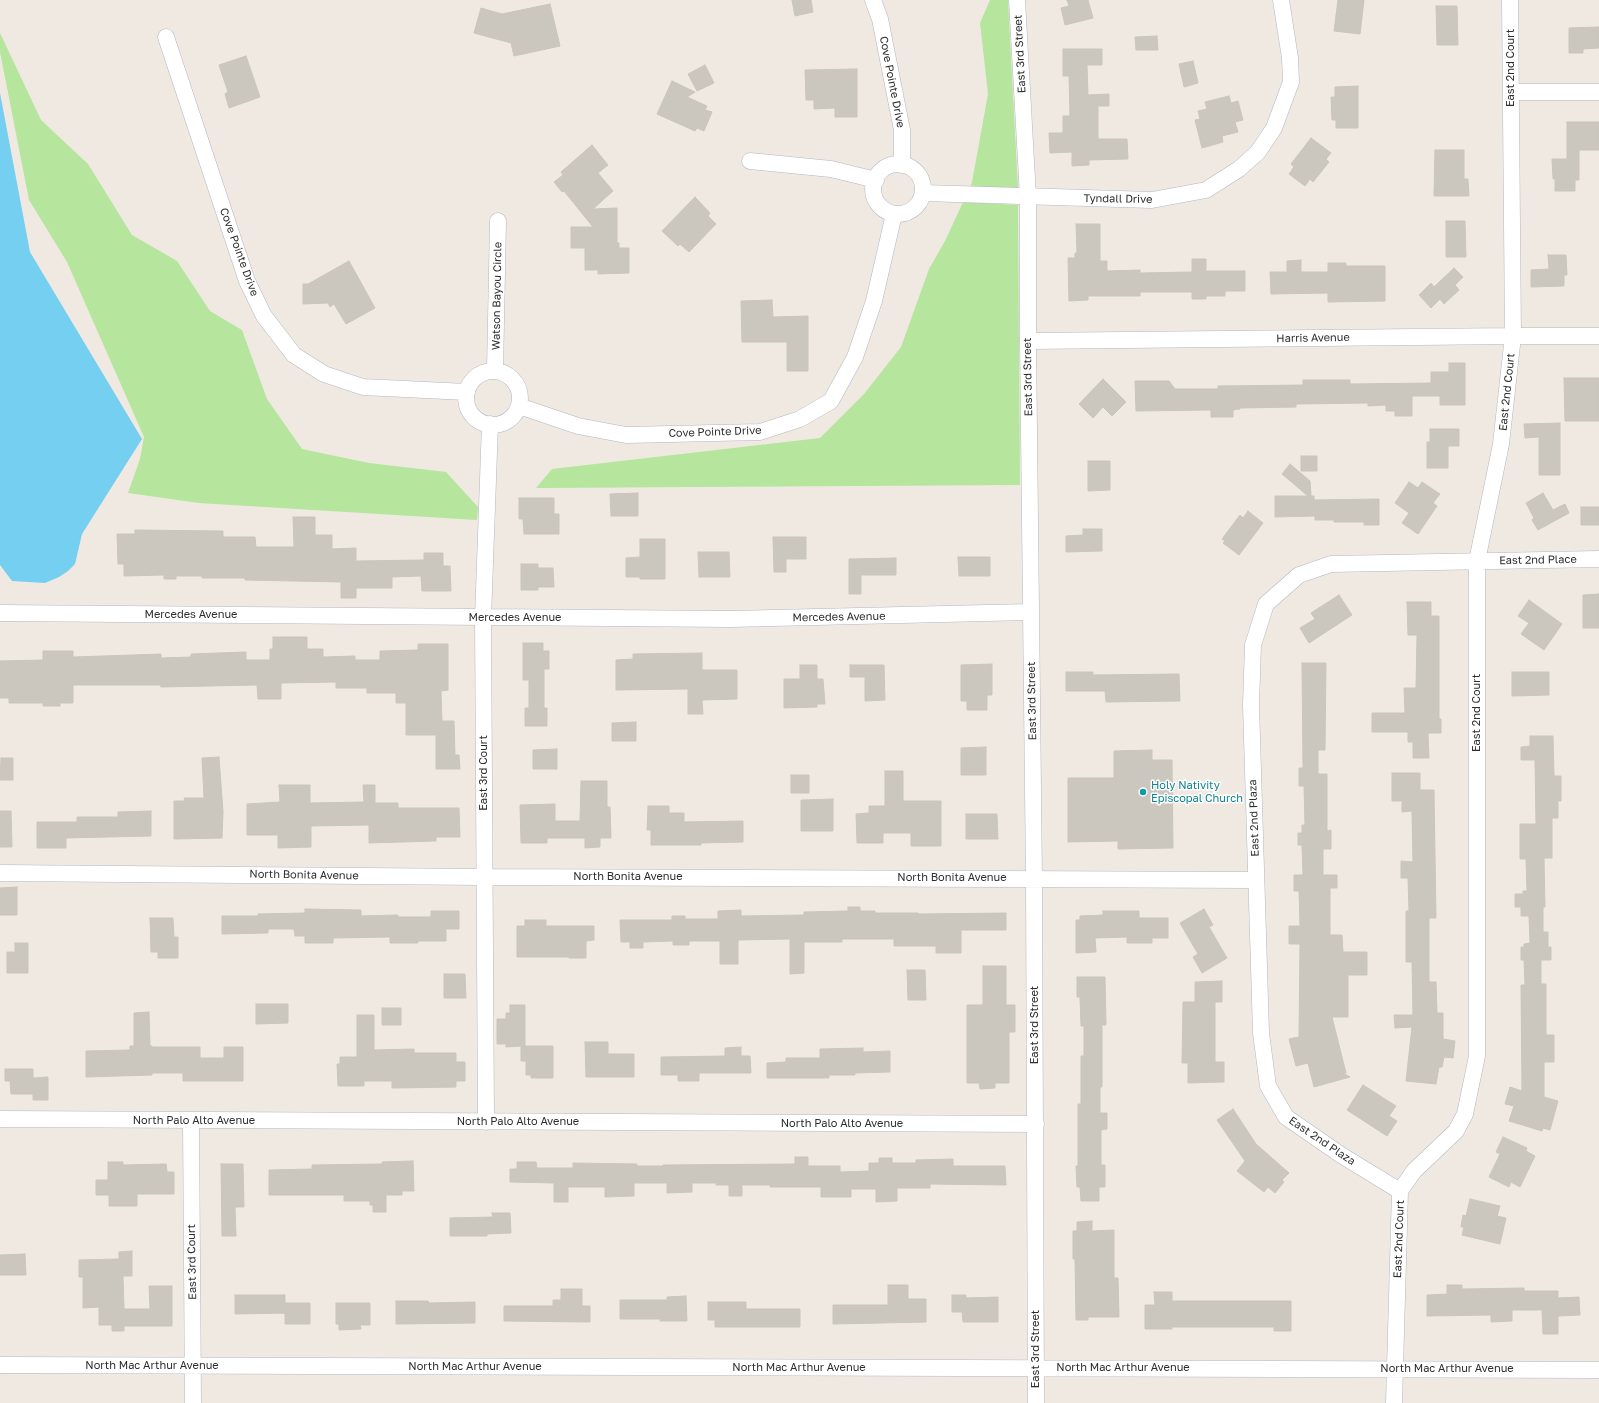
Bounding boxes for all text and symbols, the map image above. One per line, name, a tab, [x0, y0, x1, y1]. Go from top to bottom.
street label: East 3rd Street	[1011, 14, 1029, 94]
street label: East 2nd Court	[1504, 29, 1518, 107]
street label: Cove Pointe Drive	[877, 35, 907, 129]
street label: Tyndall Drive	[1083, 192, 1153, 206]
street label: Cove Pointe Drive	[217, 206, 261, 298]
street label: Watson Bayou Circle	[489, 242, 505, 350]
street label: Harris Avenue	[1276, 331, 1350, 345]
street label: East 3rd Street	[1021, 338, 1035, 416]
street label: East 2nd Court	[1496, 352, 1518, 432]
street label: Cove Pointe Drive	[668, 424, 762, 440]
street label: East 2nd Place	[1499, 553, 1577, 567]
street label: Mercedes Avenue	[145, 608, 237, 622]
street label: Mercedes Avenue	[792, 610, 886, 624]
street label: Mercedes Avenue	[469, 611, 561, 625]
street label: East 3rd Street	[1025, 662, 1039, 740]
street label: East 2nd Court	[1470, 674, 1484, 752]
street label: East 3rd Court	[477, 735, 491, 811]
place label: Holy Nativity Episcopal Church	[1151, 779, 1243, 805]
street label: East 2nd Plaza	[1246, 779, 1262, 857]
marker: Holy Nativity Episcopal Church	[1138, 787, 1148, 797]
street label: North Bonita Avenue	[249, 867, 359, 883]
street label: North Bonita Avenue	[573, 870, 683, 884]
street label: North Bonita Avenue	[897, 871, 1007, 885]
street label: East 3rd Street	[1028, 986, 1042, 1064]
street label: North Palo Alto Avenue	[133, 1114, 255, 1128]
street label: East 2nd Plaza	[1286, 1114, 1358, 1168]
street label: North Palo Alto Avenue	[457, 1115, 579, 1129]
street label: North Palo Alto Avenue	[781, 1117, 903, 1131]
street label: East 2nd Court	[1391, 1200, 1407, 1278]
street label: East 3rd Court	[185, 1224, 199, 1300]
street label: East 3rd Street	[1029, 1310, 1043, 1388]
street label: North Mac Arthur Avenue	[85, 1359, 219, 1373]
street label: North Mac Arthur Avenue	[408, 1360, 542, 1374]
street label: North Mac Arthur Avenue	[732, 1361, 866, 1375]
street label: North Mac Arthur Avenue	[1056, 1361, 1190, 1375]
street label: North Mac Arthur Avenue	[1380, 1362, 1514, 1376]

